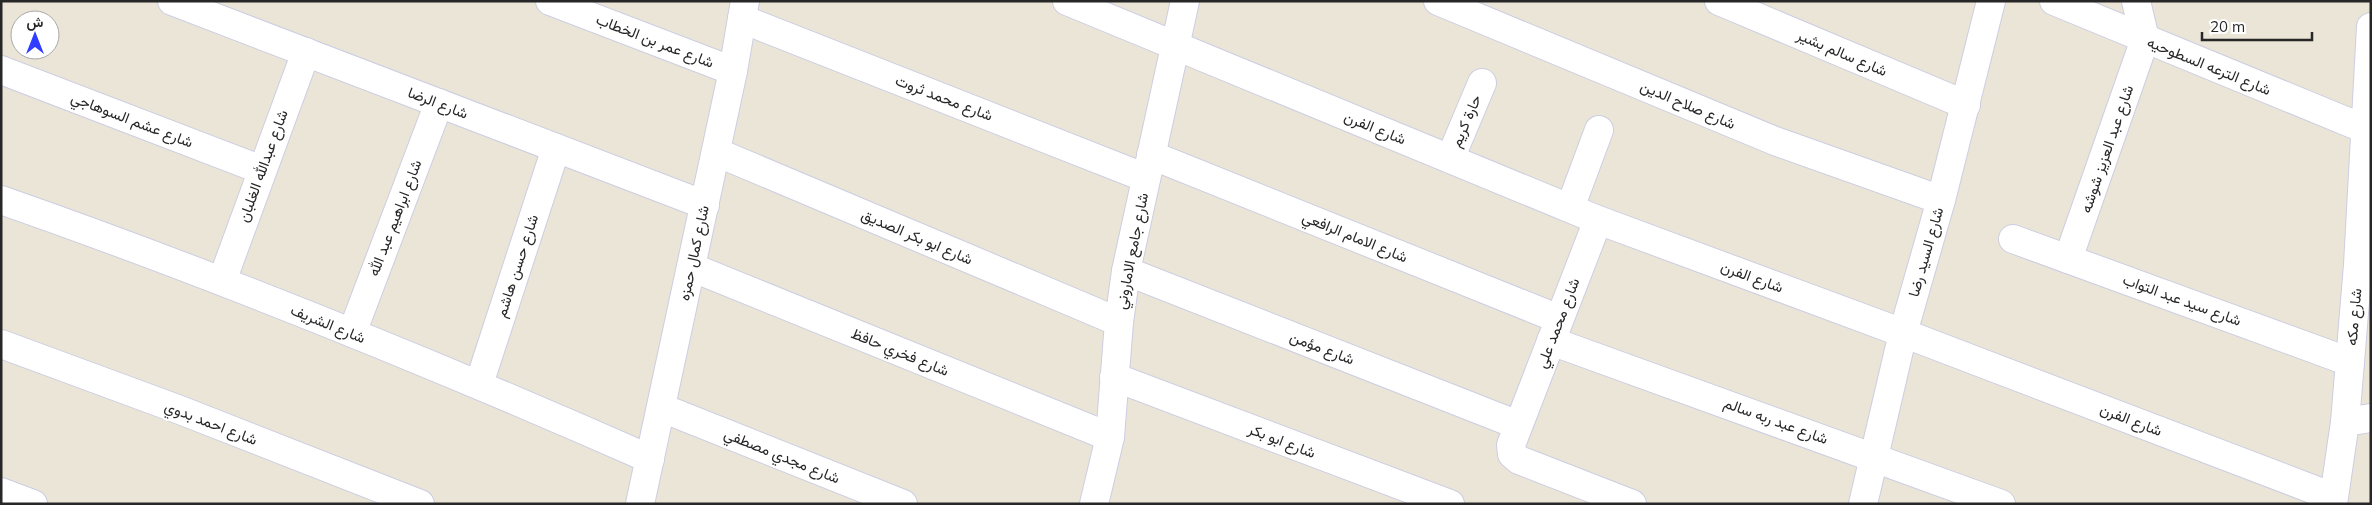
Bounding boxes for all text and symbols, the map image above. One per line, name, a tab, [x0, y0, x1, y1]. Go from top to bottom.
street label: شارع عمر بن الخطاب	[593, 9, 717, 74]
north arrow	[10, 10, 60, 60]
scale bar	[2202, 10, 2312, 42]
text: ش	[27, 13, 44, 31]
text: 20 m	[2210, 17, 2245, 36]
street label: شارع سالم بشير	[1792, 25, 1890, 82]
street label: شارع الترعه السطوحيه	[2144, 32, 2274, 101]
street label: شارع محمد ثروت	[892, 70, 996, 127]
street label: شارع صلاح الدين	[1637, 76, 1739, 135]
street label: شارع الرضا	[405, 82, 471, 125]
street label: شارع عبد العزيز شوشه	[2076, 82, 2139, 216]
street label: شارع عشم السوهاجي	[67, 88, 196, 155]
street label: حارة كريم	[1446, 92, 1486, 150]
street label: شارع عبدالله الغلبان	[233, 107, 294, 225]
street label: شارع الفرن	[1341, 107, 1409, 150]
street label: شارع ابراهيم عبد الله	[364, 157, 427, 280]
street label: شارع جامع الاماروني	[1111, 191, 1156, 312]
street label: شارع كمال حمزه	[674, 203, 715, 303]
street label: شارع ابو بكر الصديق	[858, 204, 976, 270]
street label: شارع السيد رضا	[1904, 205, 1949, 299]
street label: شارع الامام الرافعي	[1298, 207, 1411, 270]
street label: شارع حسن هاشم	[491, 212, 544, 320]
street label: شارع الفرن	[1718, 257, 1786, 298]
street label: شارع سيد عبد التواب	[2120, 269, 2244, 332]
street label: شارع محمد علي	[1532, 275, 1587, 372]
street label: شارع مكه	[2342, 287, 2367, 347]
street label: شارع الشريف	[287, 300, 369, 349]
street label: شارع فخري حافظ	[847, 323, 952, 384]
street label: شارع مؤمن	[1287, 327, 1357, 370]
street label: شارع عبد ربه سالم	[1721, 393, 1831, 450]
street label: شارع احمد بدوي	[161, 396, 260, 453]
street label: شارع الفرن	[2097, 399, 2165, 442]
street label: شارع ابو بكر	[1244, 419, 1319, 464]
street label: شارع مجدي مصطفي	[720, 424, 843, 491]

